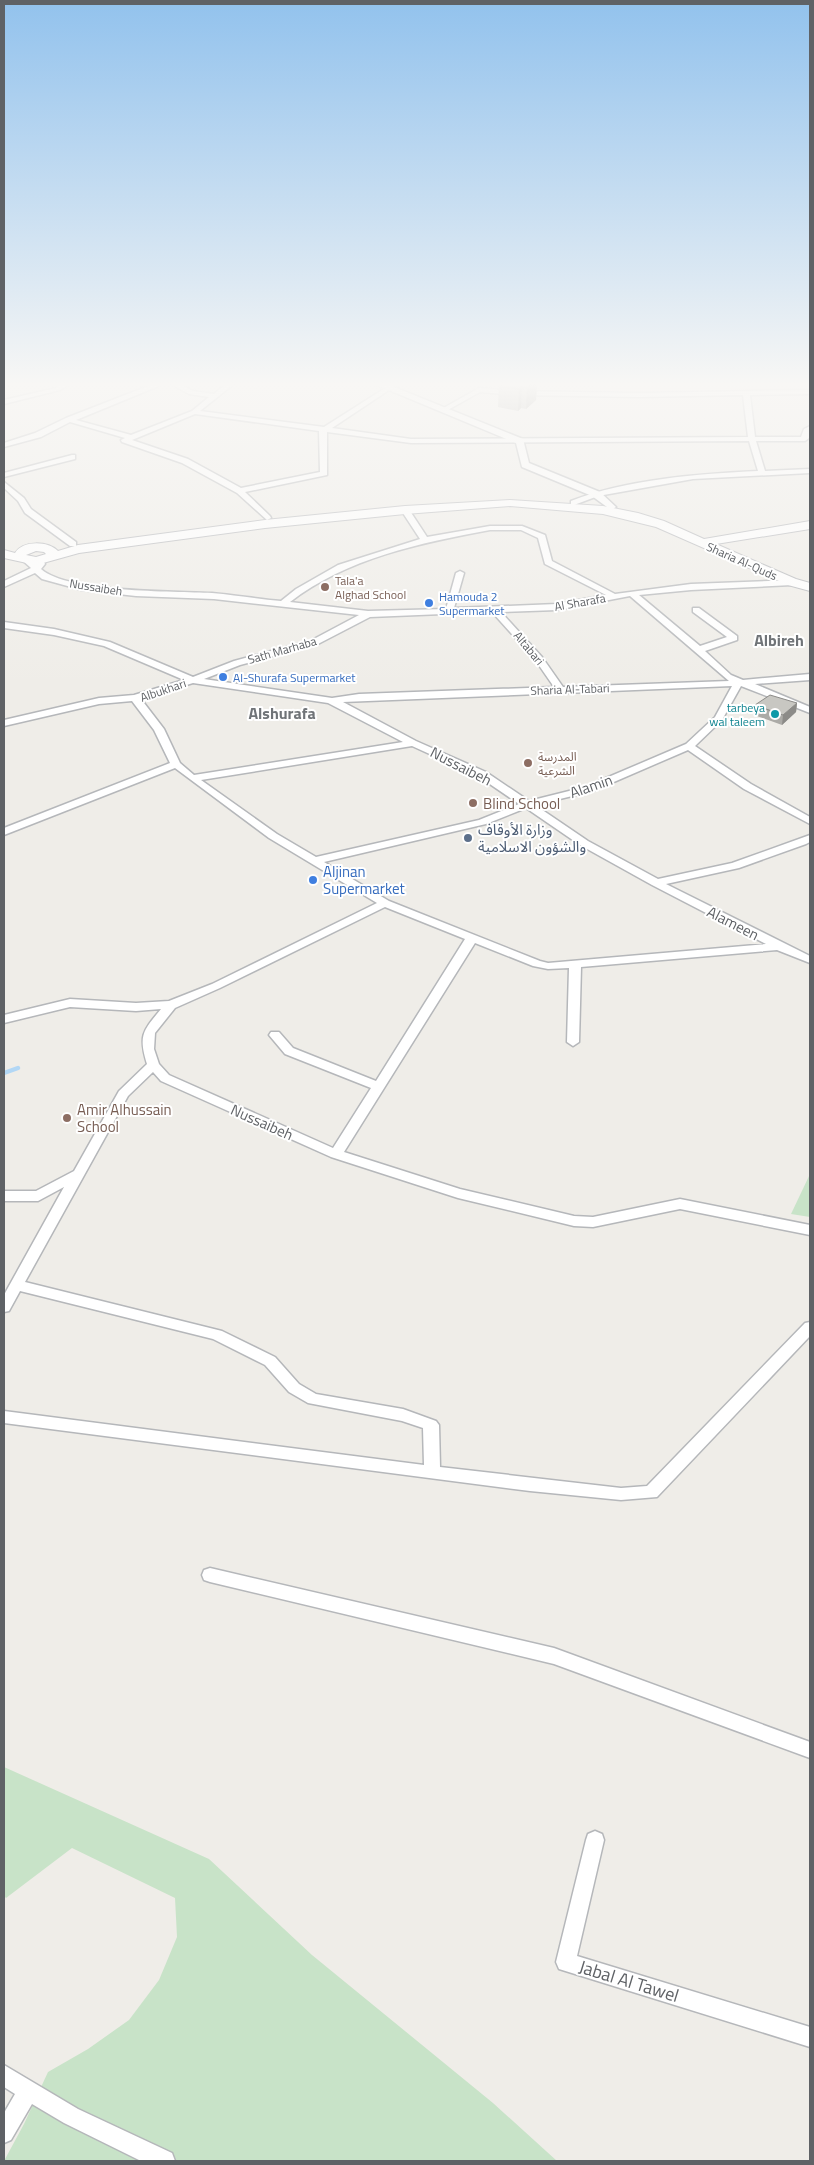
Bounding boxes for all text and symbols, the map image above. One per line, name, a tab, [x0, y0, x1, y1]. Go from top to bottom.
street label: Sharia Al-Quds	[704, 537, 781, 585]
place label: Tala'a Alghad School	[335, 571, 406, 604]
street label: Nussaibeh	[68, 573, 124, 601]
marker: Tala'a Alghad School	[319, 581, 331, 593]
place label: Hamouda 2 Supermarket	[439, 587, 505, 620]
street label: Al Sharafa	[553, 588, 607, 616]
marker: Hamouda 2 Supermarket	[423, 597, 435, 609]
street label: Altabari	[509, 627, 549, 669]
district label: Albireh	[754, 628, 804, 652]
street label: Sath Marhaba	[245, 631, 319, 669]
place label: Al-Shurafa Supermarket	[233, 668, 356, 687]
marker: Al-Shurafa Supermarket	[217, 671, 229, 683]
street label: Albukhari	[137, 673, 189, 707]
street label: Sharia Al-Tabari	[530, 678, 610, 700]
place label: tarbeya wal taleem	[709, 698, 765, 731]
district label: Alshurafa	[248, 701, 316, 725]
marker: tarbeya wal taleem	[769, 708, 781, 720]
street label: Nussaibeh	[426, 741, 496, 791]
place label: المدرسة الشرعية	[538, 747, 577, 780]
marker: المدرسة الشرعية	[522, 757, 534, 769]
street label: Alamin	[567, 768, 615, 804]
place label: Blind School	[483, 792, 560, 815]
marker: Blind School	[467, 797, 479, 809]
place label: وزارة الأوقاف والشؤون الاسلامية	[478, 818, 586, 858]
marker: وزارة الأوقاف والشؤون الاسلامية	[462, 832, 474, 844]
place label: Aljinan Supermarket	[323, 860, 406, 900]
marker: Aljinan Supermarket	[307, 874, 319, 886]
street label: Alameen	[703, 900, 763, 946]
place label: Amir Alhussain School	[77, 1098, 172, 1138]
street label: Nussaibeh	[227, 1098, 297, 1146]
marker: Amir Alhussain School	[61, 1112, 73, 1124]
street label: Jabal Al Tawel	[576, 1953, 682, 2009]

